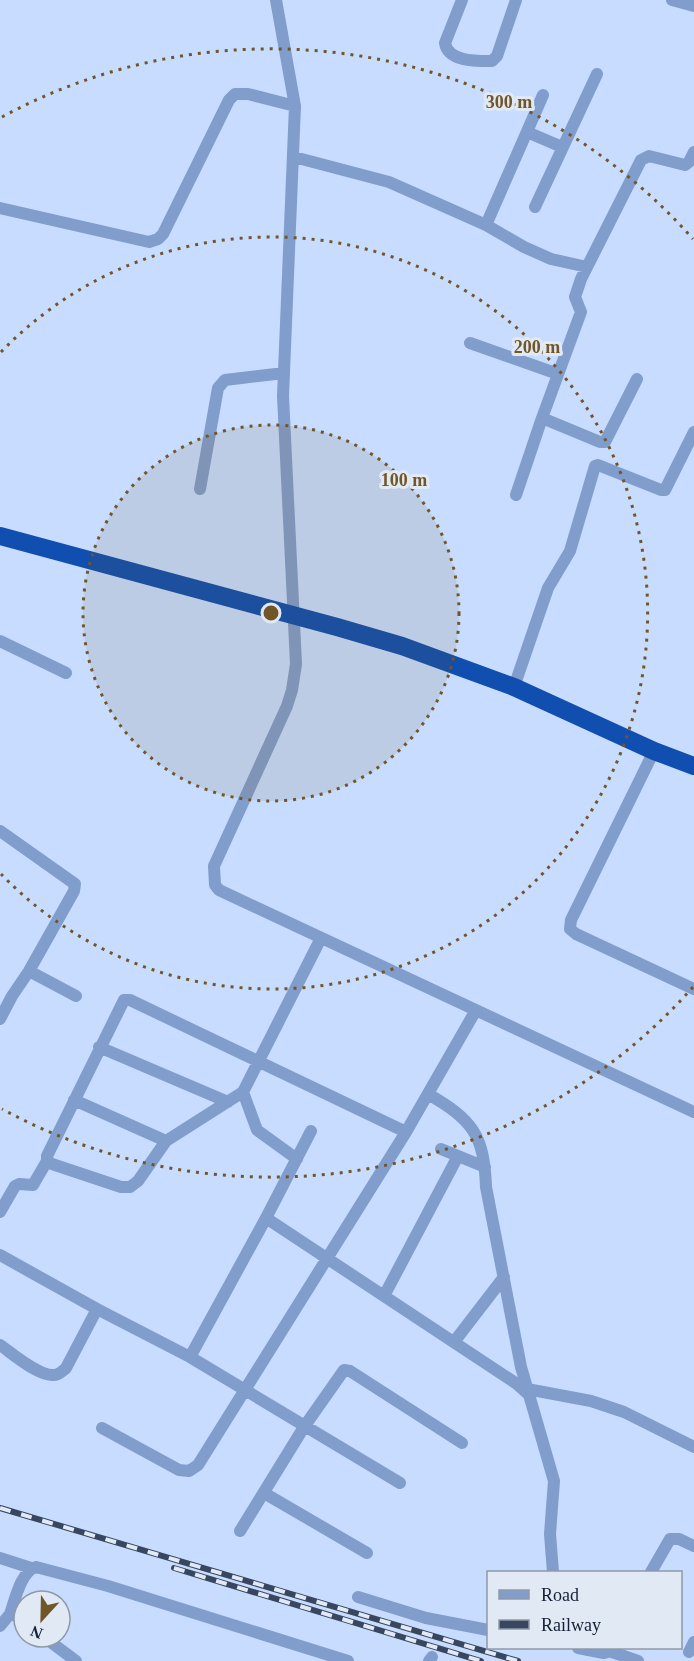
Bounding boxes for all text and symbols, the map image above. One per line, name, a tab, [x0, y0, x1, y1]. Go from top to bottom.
text: 300 m	[486, 92, 532, 112]
text: 200 m	[514, 337, 560, 357]
text: 100 m	[381, 470, 427, 490]
centre of rings	[261, 603, 281, 623]
legend	[487, 1571, 682, 1649]
text: Road	[541, 1585, 579, 1605]
north arrow	[12, 1589, 72, 1649]
text: Railway	[541, 1615, 601, 1635]
text: N	[28, 1622, 45, 1642]

